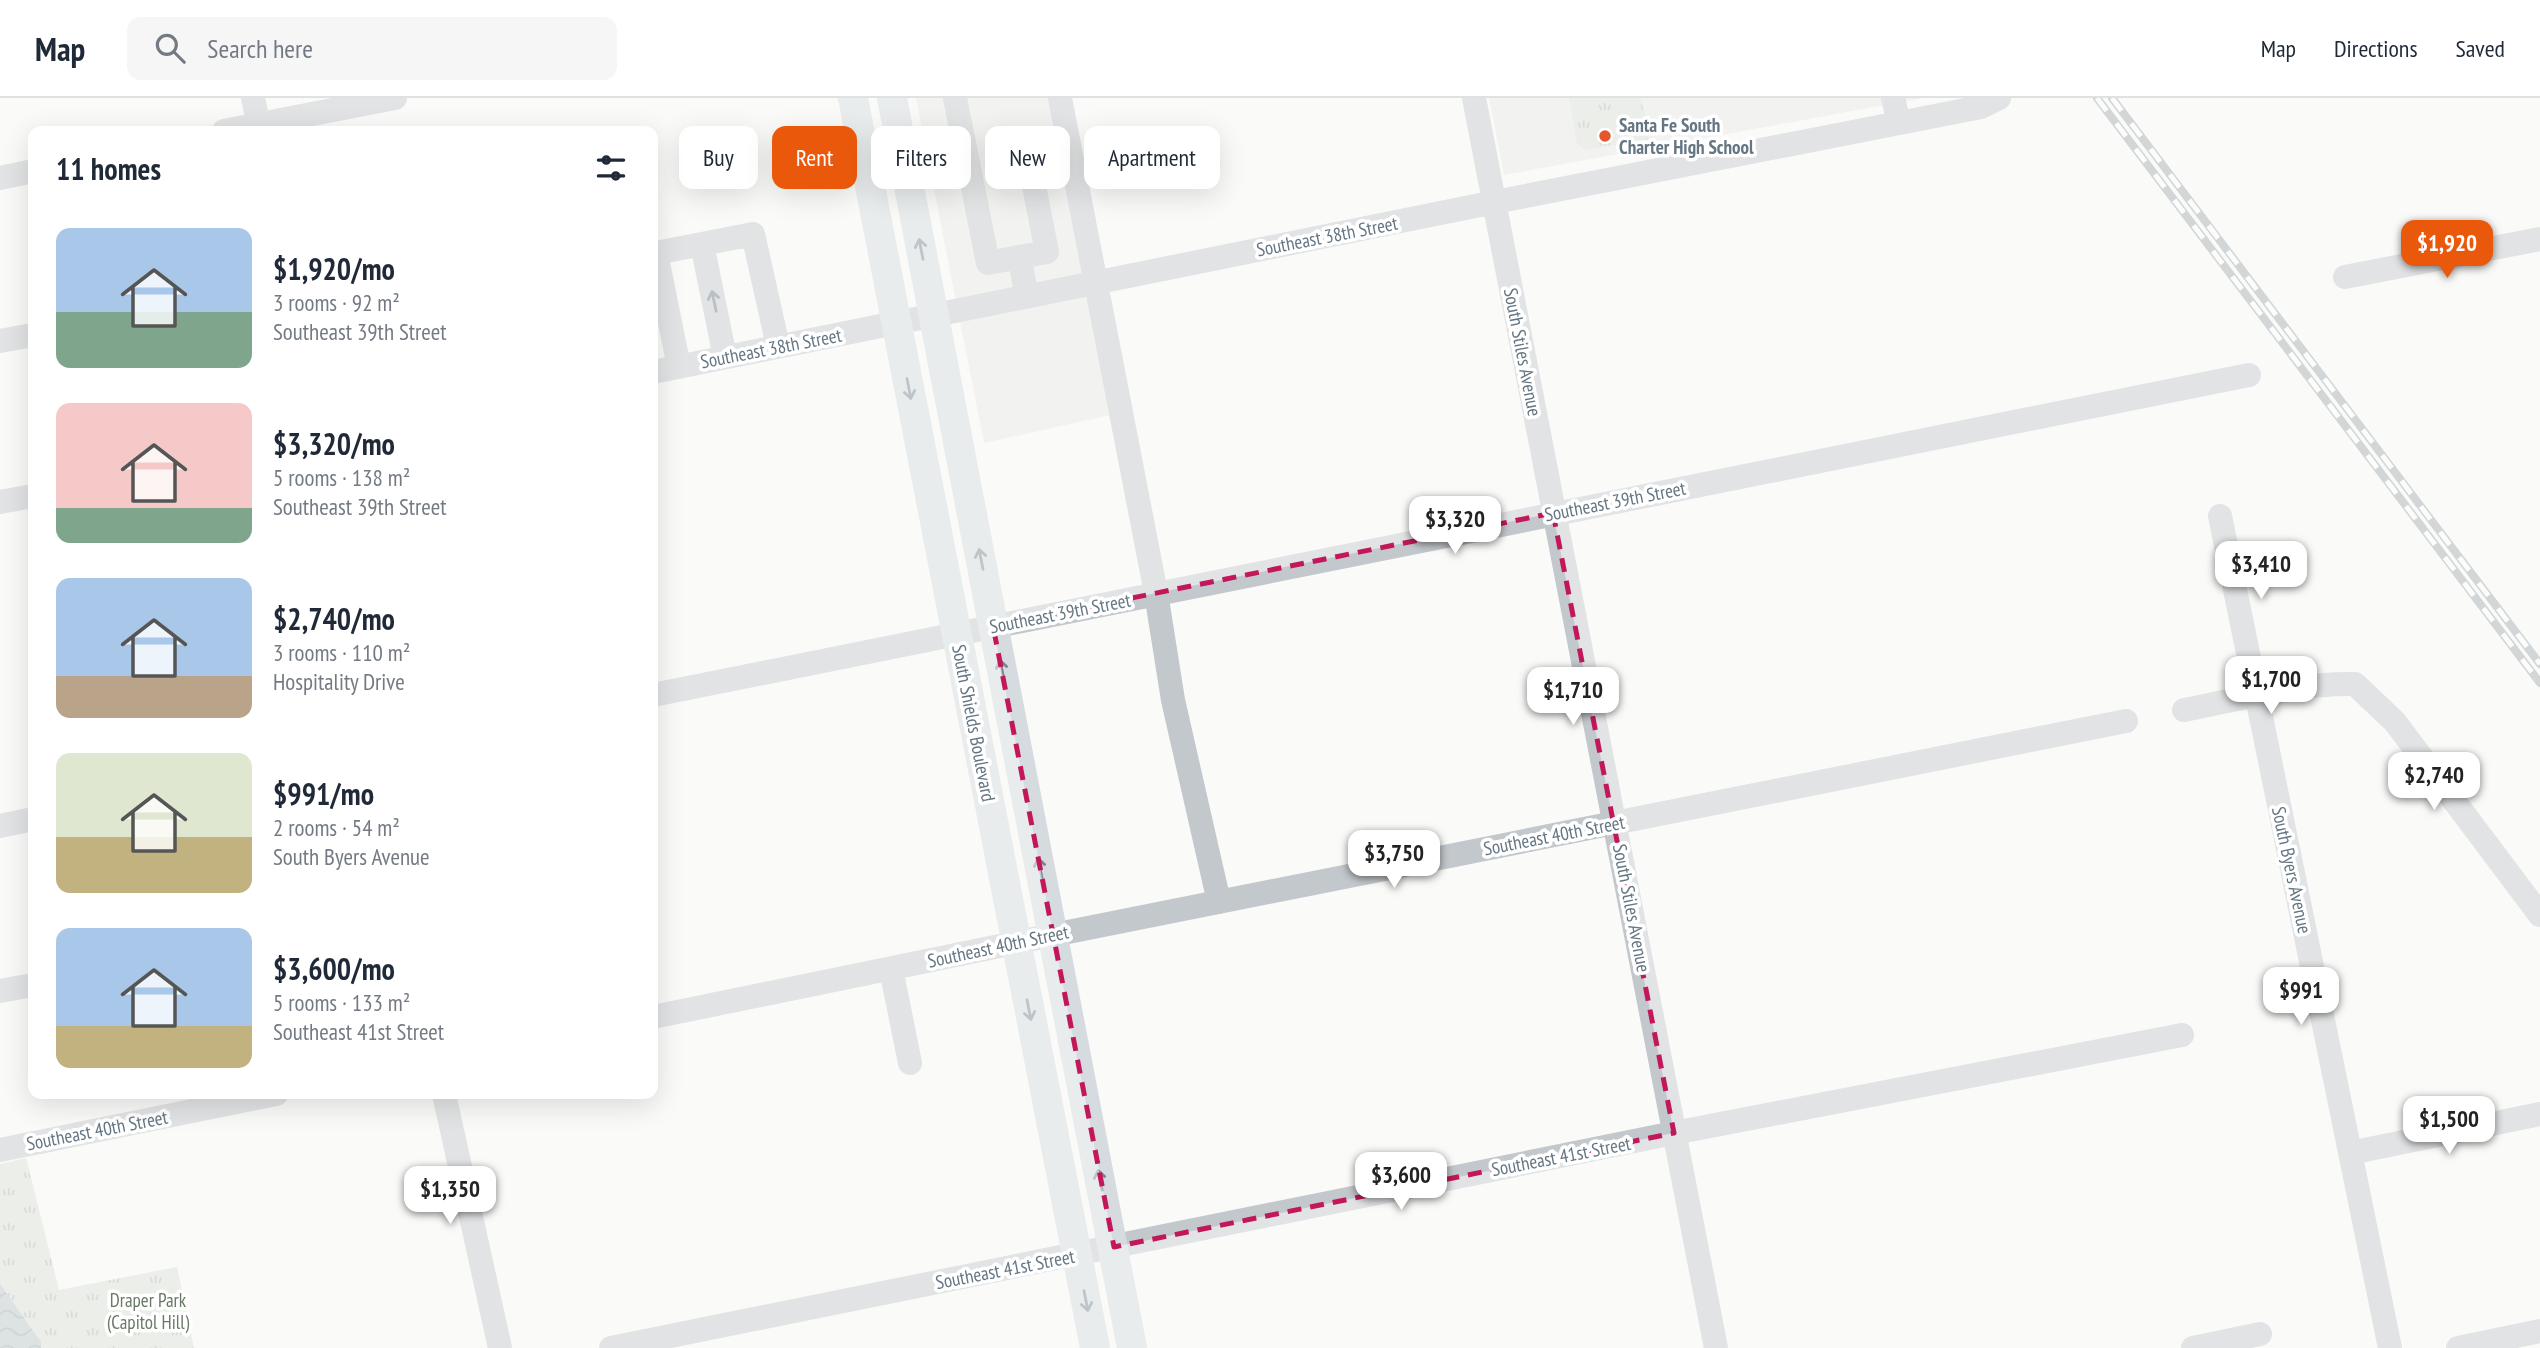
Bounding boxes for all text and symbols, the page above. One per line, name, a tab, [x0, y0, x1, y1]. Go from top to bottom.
search box	[127, 17, 617, 80]
text: Map	[35, 27, 85, 70]
icon: search	[151, 29, 189, 67]
text: Search here	[207, 32, 313, 65]
text: Map	[2261, 33, 2296, 64]
text: Directions	[2334, 33, 2418, 64]
text: Saved	[2456, 33, 2505, 64]
place label: Santa Fe South Charter High School	[1619, 113, 1754, 159]
chip: Buy	[679, 126, 758, 189]
chip: Rent	[772, 126, 857, 189]
chip: Filters	[871, 126, 971, 189]
chip: New	[985, 126, 1070, 189]
chip: Apartment	[1084, 126, 1220, 189]
marker: Santa Fe South Charter High School	[1597, 128, 1613, 144]
text: 11 homes	[56, 149, 161, 188]
icon: filters	[592, 149, 630, 187]
street label: Southeast 38th Street	[1254, 210, 1400, 261]
pin: $1,920	[2390, 220, 2504, 280]
text: $1,920	[2417, 228, 2477, 257]
one-way arrow	[914, 238, 927, 261]
text: $1,920/mo	[273, 249, 395, 288]
icon: home	[112, 256, 196, 340]
street label: South Stiles Avenue	[1499, 286, 1547, 418]
text: 3 rooms · 92 m²	[273, 288, 400, 317]
one-way arrow	[706, 290, 720, 313]
text: Southeast 39th Street	[273, 317, 447, 346]
street label: Southeast 38th Street	[698, 322, 844, 373]
one-way arrow	[903, 378, 917, 400]
text: $3,320/mo	[273, 424, 395, 463]
icon: home	[112, 431, 196, 515]
text: 5 rooms · 138 m²	[273, 463, 410, 492]
street label: Southeast 39th Street	[1542, 475, 1688, 526]
text: Southeast 39th Street	[273, 492, 447, 521]
pin: $3,320	[1398, 496, 1512, 556]
text: $3,320	[1425, 504, 1485, 533]
pin: $3,410	[2204, 542, 2318, 601]
one-way arrow	[973, 548, 987, 571]
text: $3,410	[2231, 549, 2291, 578]
street label: Southeast 39th Street	[987, 587, 1133, 638]
text: $2,740/mo	[273, 599, 395, 638]
icon: home	[112, 606, 196, 690]
text: 3 rooms · 110 m²	[273, 638, 410, 667]
street label: South Shields Boulevard	[947, 642, 1001, 804]
pin: $1,700	[2214, 656, 2328, 716]
one-way arrow	[994, 659, 1008, 682]
text: $1,700	[2241, 664, 2301, 693]
text: Hospitality Drive	[273, 667, 405, 696]
pin: $1,710	[1516, 668, 1630, 727]
text: $1,710	[1543, 675, 1603, 704]
pin: $2,740	[2377, 752, 2491, 812]
text: $2,740	[2404, 760, 2464, 789]
text: $991/mo	[273, 774, 374, 813]
icon: home	[112, 781, 196, 865]
street label: South Byers Avenue	[2267, 804, 2317, 936]
street label: Southeast 40th Street	[1481, 809, 1627, 860]
text: 2 rooms · 54 m²	[273, 813, 400, 842]
pin: $3,750	[1337, 830, 1451, 890]
text: $3,750	[1364, 838, 1424, 867]
text: South Byers Avenue	[273, 842, 430, 871]
street label: South Stiles Avenue	[1608, 842, 1656, 974]
one-way arrow	[1032, 857, 1046, 880]
street label: Southeast 40th Street	[925, 919, 1071, 973]
text: $3,600/mo	[273, 949, 395, 988]
icon: home	[112, 956, 196, 1040]
pin: $991	[2260, 968, 2342, 1027]
text: $991	[2279, 975, 2323, 1004]
text: 5 rooms · 133 m²	[273, 988, 410, 1017]
one-way arrow	[1023, 998, 1037, 1021]
text: Southeast 41st Street	[273, 1017, 444, 1046]
pin: $1,500	[2392, 1096, 2506, 1156]
street label: Southeast 40th Street	[24, 1104, 170, 1155]
text: $1,500	[2419, 1104, 2479, 1133]
street label: Southeast 41st Street	[1489, 1131, 1633, 1181]
pin: $3,600	[1344, 1152, 1458, 1212]
text: $3,600	[1371, 1160, 1431, 1189]
pin: $1,350	[393, 1166, 507, 1226]
one-way arrow	[1093, 1169, 1107, 1192]
text: $1,350	[420, 1174, 480, 1203]
street label: Southeast 41st Street	[933, 1244, 1077, 1294]
park label: Draper Park (Capitol Hill)	[107, 1288, 190, 1334]
one-way arrow	[1080, 1289, 1093, 1312]

